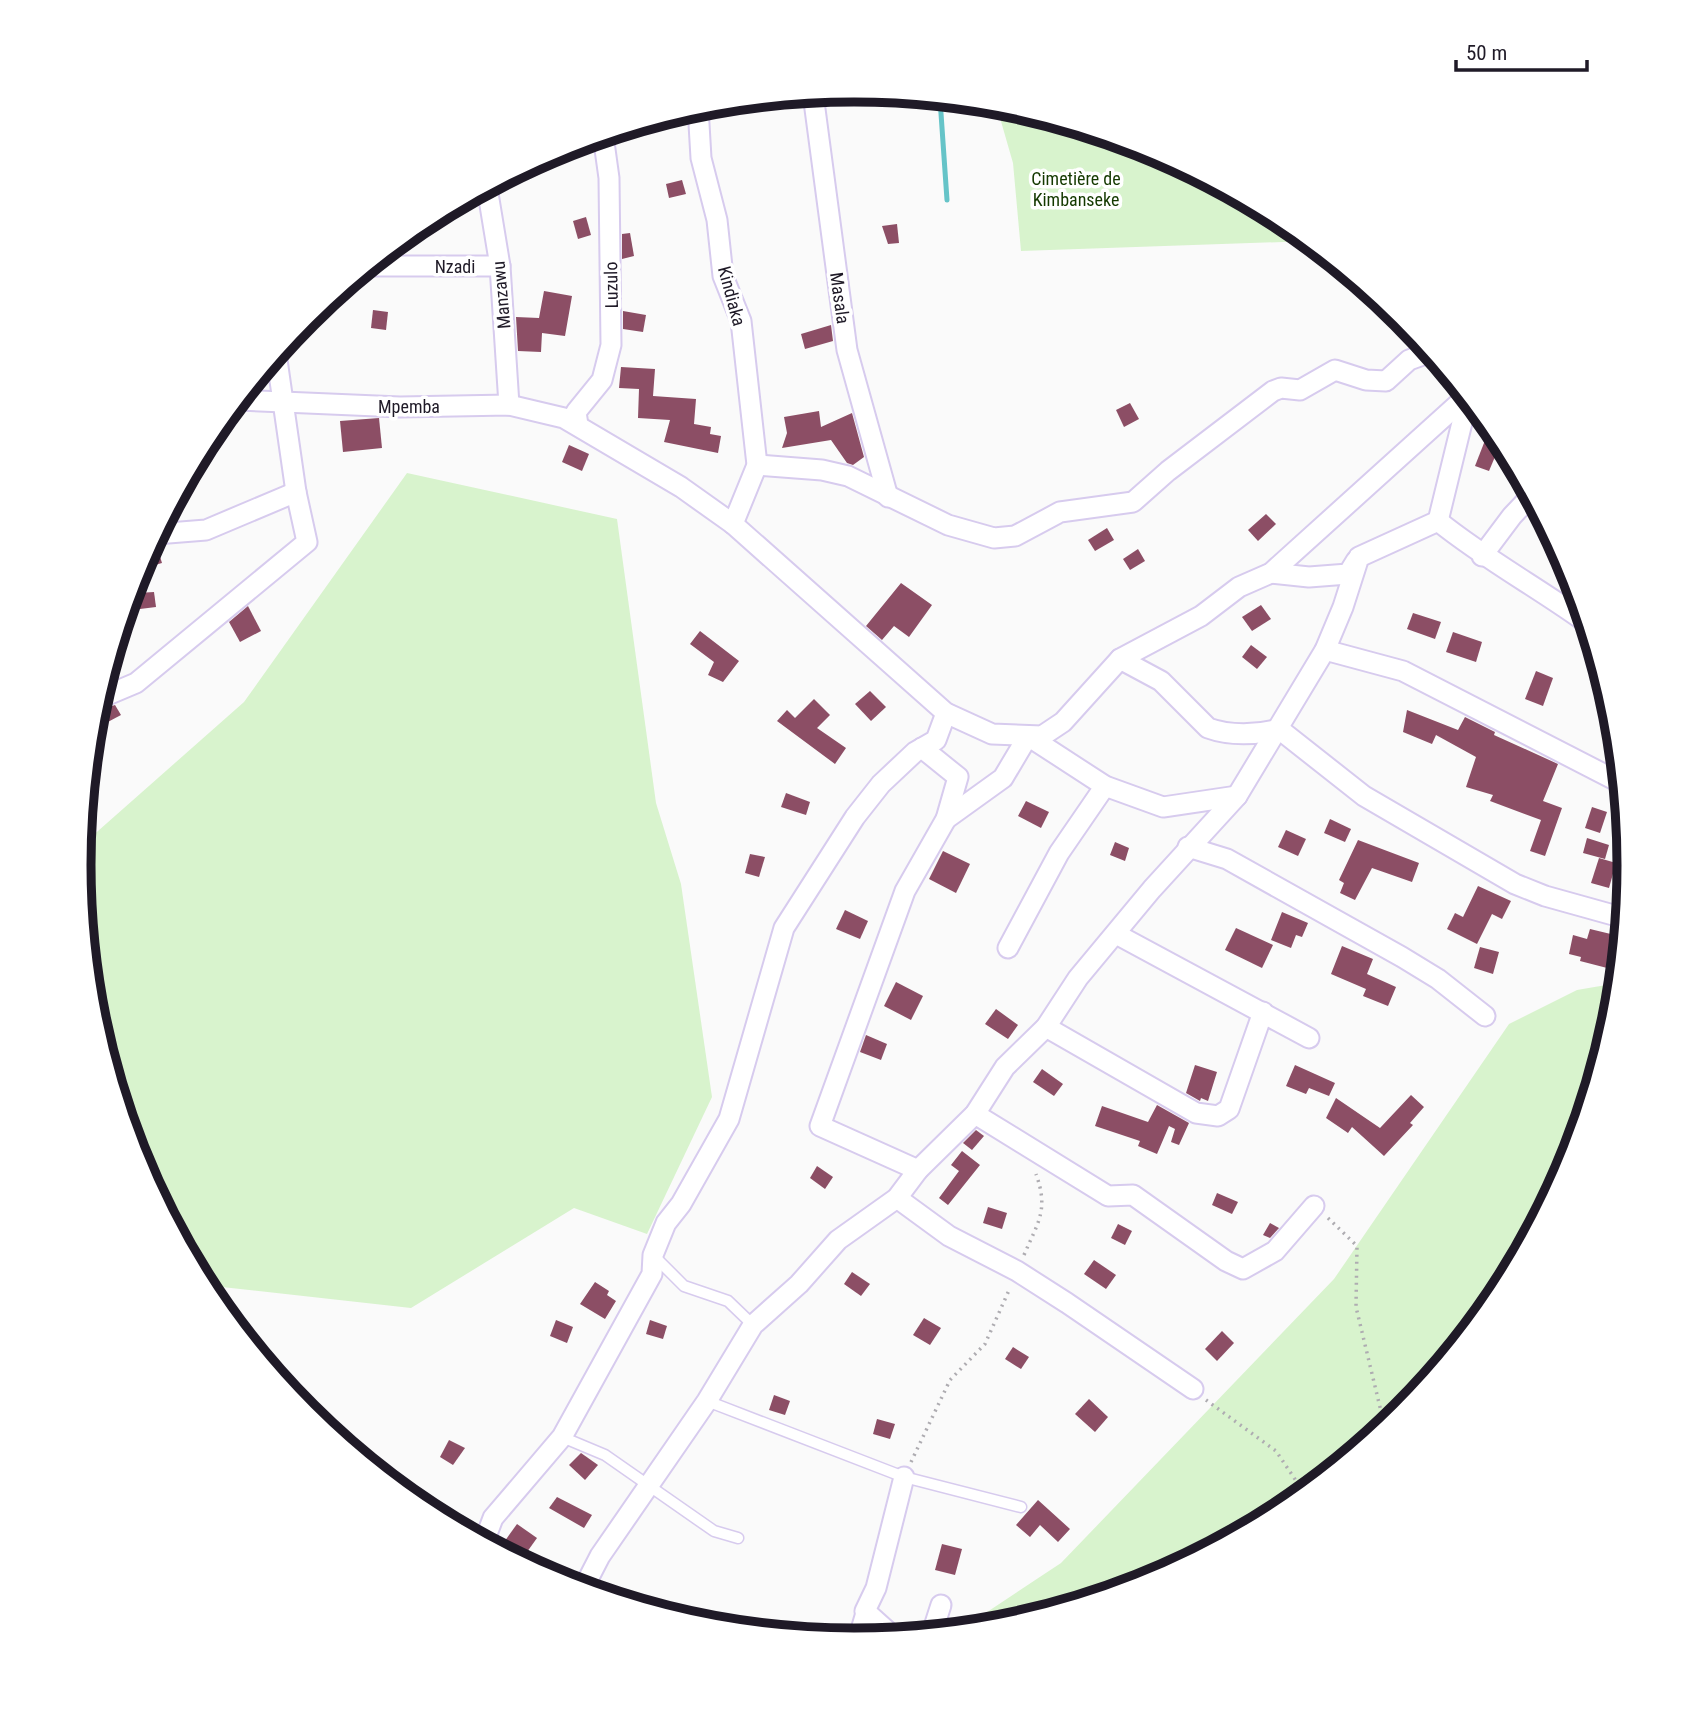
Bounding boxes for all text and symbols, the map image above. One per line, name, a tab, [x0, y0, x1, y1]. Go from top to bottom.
scale bar	[1456, 28, 1587, 72]
text: 50 m	[1466, 41, 1507, 65]
park label: Cimetière de Kimbanseke	[1031, 168, 1121, 210]
street label: Nzadi	[435, 256, 475, 277]
street label: Manzawu	[488, 260, 514, 330]
street label: Luzulo	[600, 261, 622, 309]
street label: Kindiaka	[714, 264, 750, 328]
street label: Masala	[826, 271, 854, 325]
street label: Mpemba	[378, 396, 440, 417]

